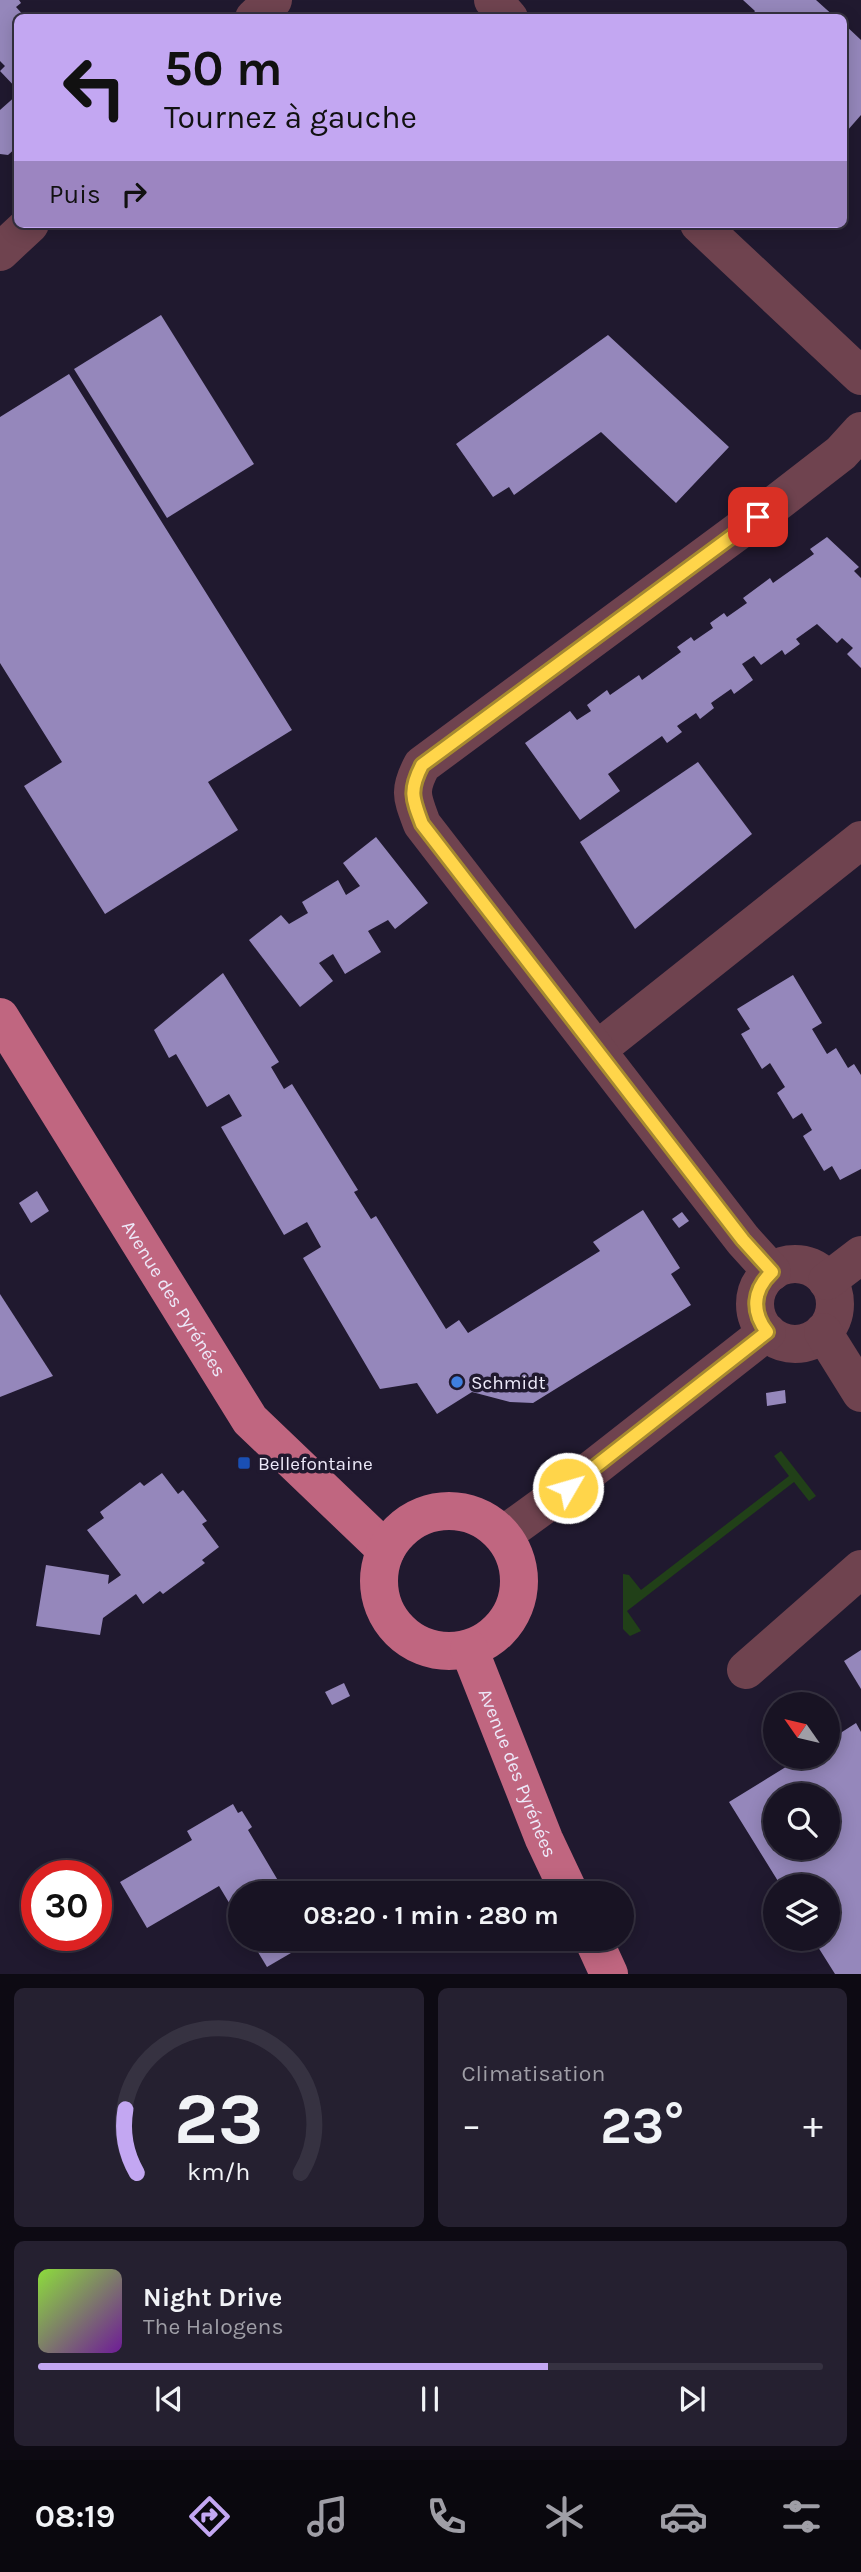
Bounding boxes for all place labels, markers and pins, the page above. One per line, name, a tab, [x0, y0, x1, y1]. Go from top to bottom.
pin	[728, 487, 788, 547]
place label: Schmidt	[471, 1372, 546, 1394]
marker: Schmidt	[449, 1374, 465, 1390]
place label: Bellefontaine	[258, 1453, 373, 1475]
marker: Bellefontaine	[236, 1455, 252, 1471]

